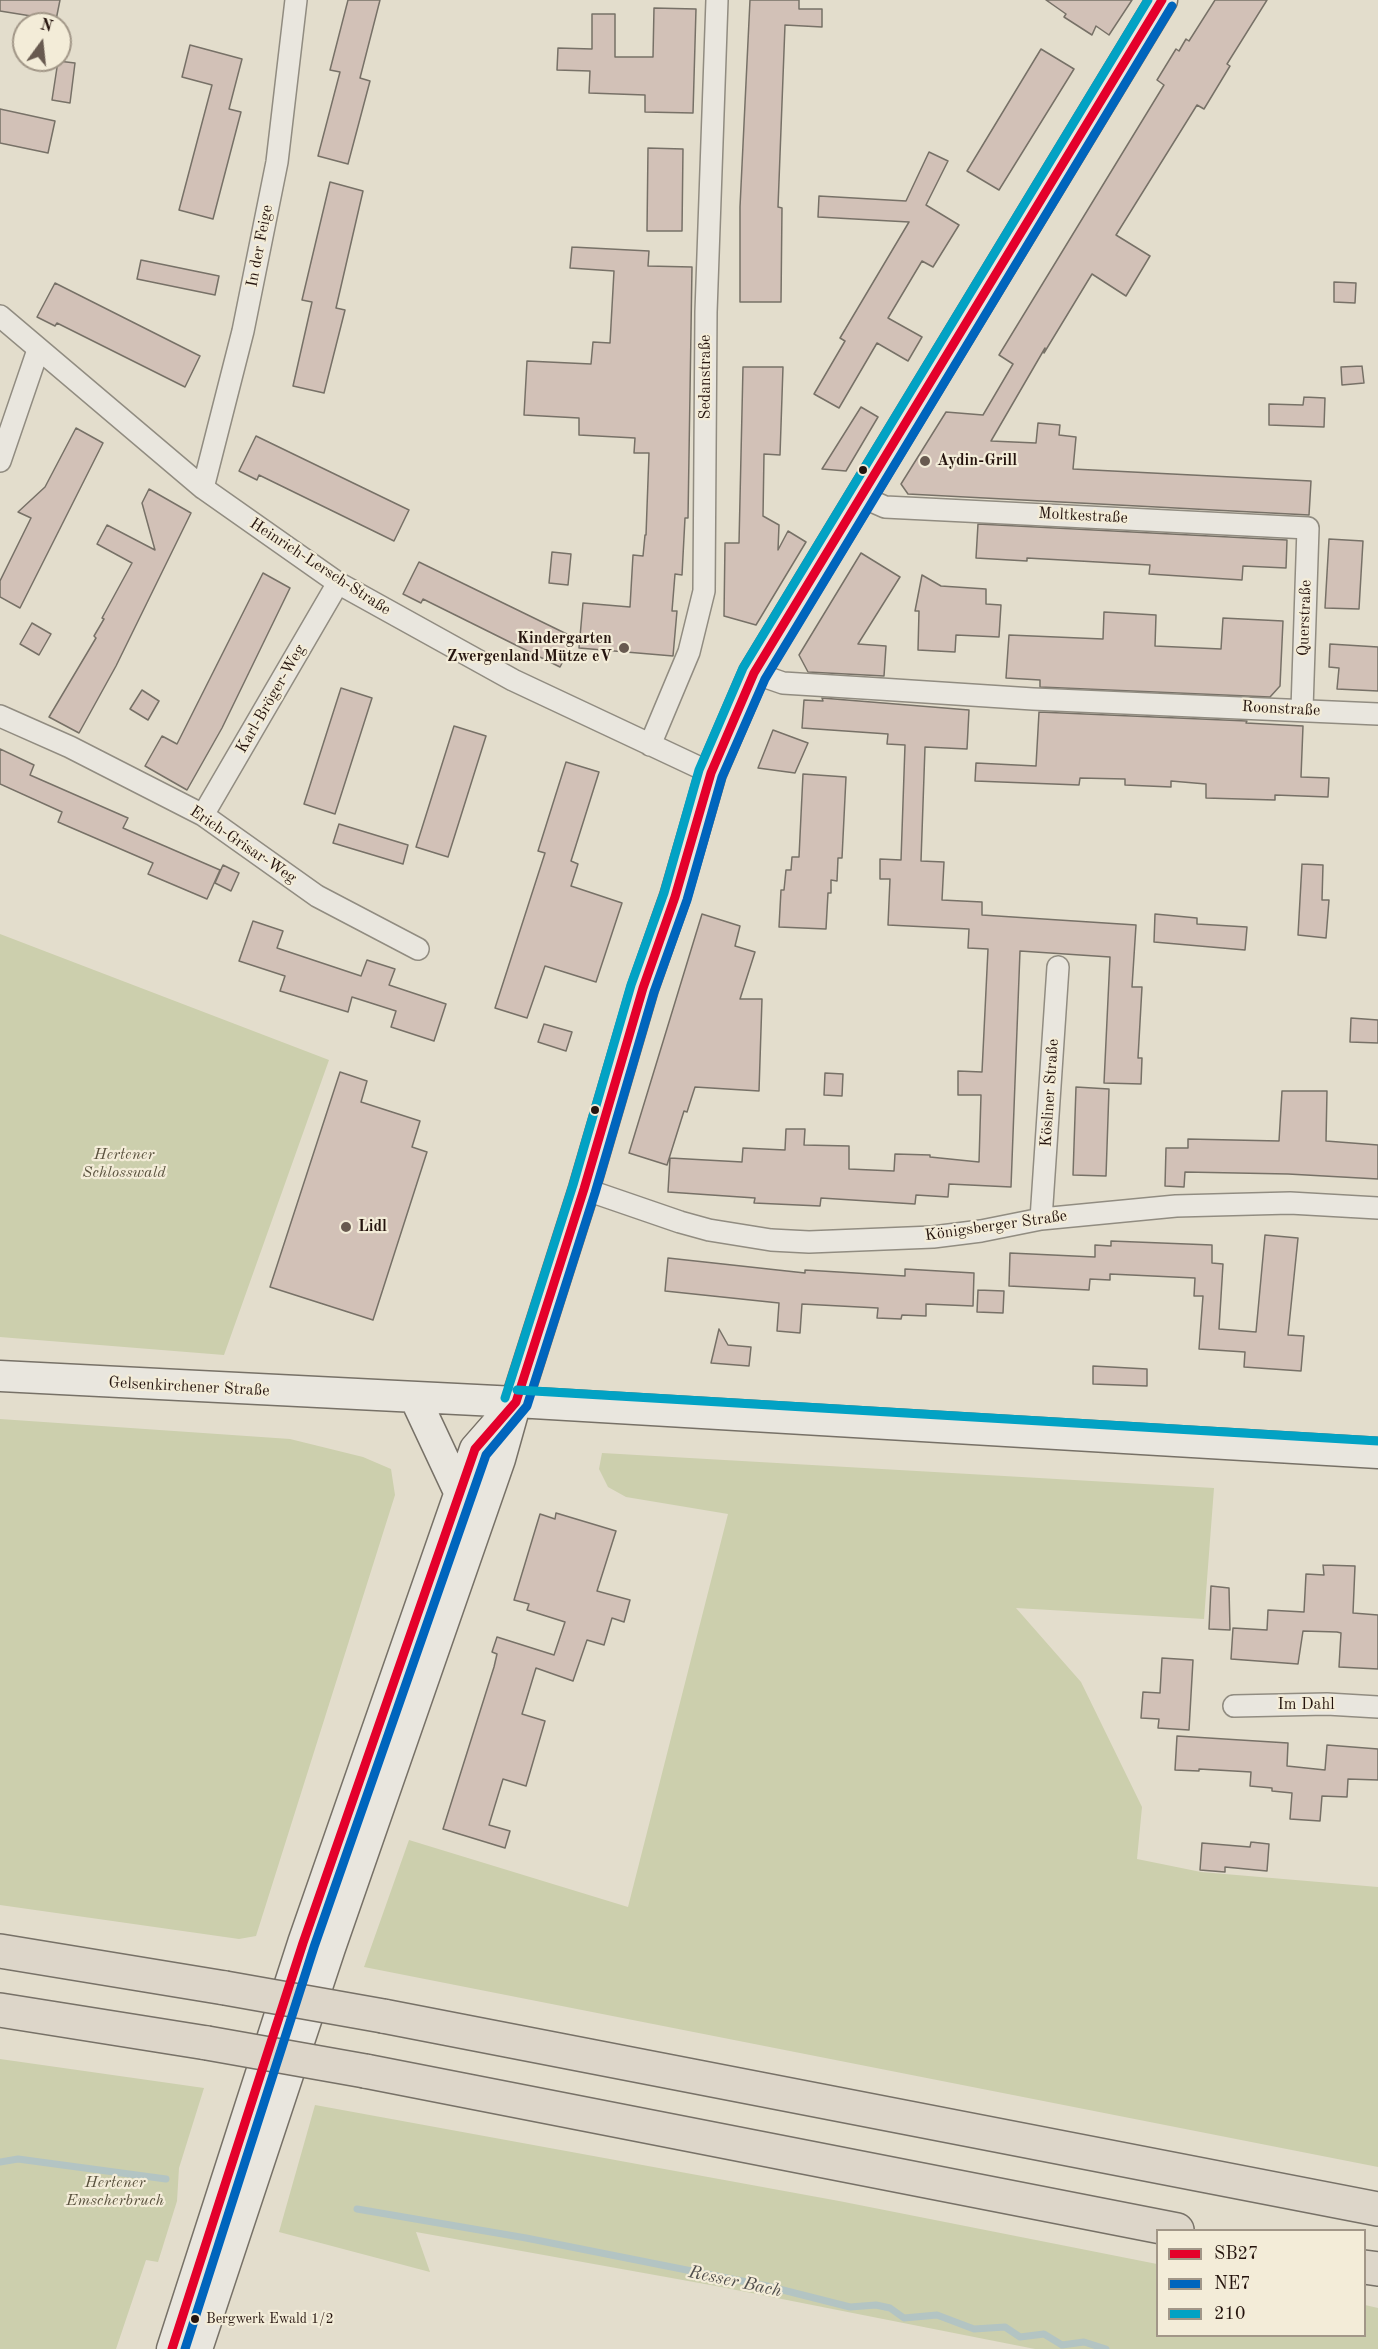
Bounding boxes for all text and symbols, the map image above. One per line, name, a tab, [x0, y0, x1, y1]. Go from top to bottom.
north arrow	[12, 12, 72, 72]
text: N	[38, 17, 54, 36]
street label: In der Feige	[243, 203, 277, 289]
street label: Sedanstraße	[696, 335, 716, 419]
place label: Aydin-Grill	[937, 451, 1017, 471]
marker: Aydin-Grill	[918, 454, 932, 468]
unlabelled marker	[857, 464, 869, 476]
street label: Moltkestraße	[1038, 504, 1128, 528]
street label: Heinrich-Lersch-Straße	[246, 514, 394, 620]
street label: Querstraße	[1294, 579, 1316, 657]
place label: Kindergarten Zwergenland Mütze eV	[447, 629, 612, 667]
street label: Karl-Bröger-Weg	[232, 641, 310, 757]
marker: Kindergarten Zwergenland Mütze eV	[617, 641, 631, 655]
street label: Roonstraße	[1241, 697, 1321, 721]
street label: Erich-Grisar-Weg	[186, 802, 300, 888]
street label: Kösliner Straße	[1037, 1038, 1063, 1148]
unlabelled marker	[589, 1104, 601, 1116]
park label: Hertener Schlosswald	[82, 1145, 166, 1183]
street label: Königsberger Straße	[924, 1207, 1068, 1245]
place label: Lidl	[358, 1217, 387, 1237]
marker: Lidl	[339, 1220, 353, 1234]
street label: Gelsenkirchener Straße	[108, 1373, 270, 1401]
street label: Im Dahl	[1278, 1695, 1334, 1715]
park label: Hertener Emscherbruch	[66, 2173, 164, 2211]
legend	[1156, 2229, 1366, 2337]
text: SB27	[1214, 2245, 1258, 2263]
water label: Resser Bach	[687, 2262, 783, 2302]
text: NE7	[1214, 2275, 1251, 2293]
text: 210	[1214, 2305, 1245, 2323]
place label: Bergwerk Ewald 1/2	[206, 2311, 334, 2327]
marker: Bergwerk Ewald 1/2	[189, 2313, 201, 2325]

